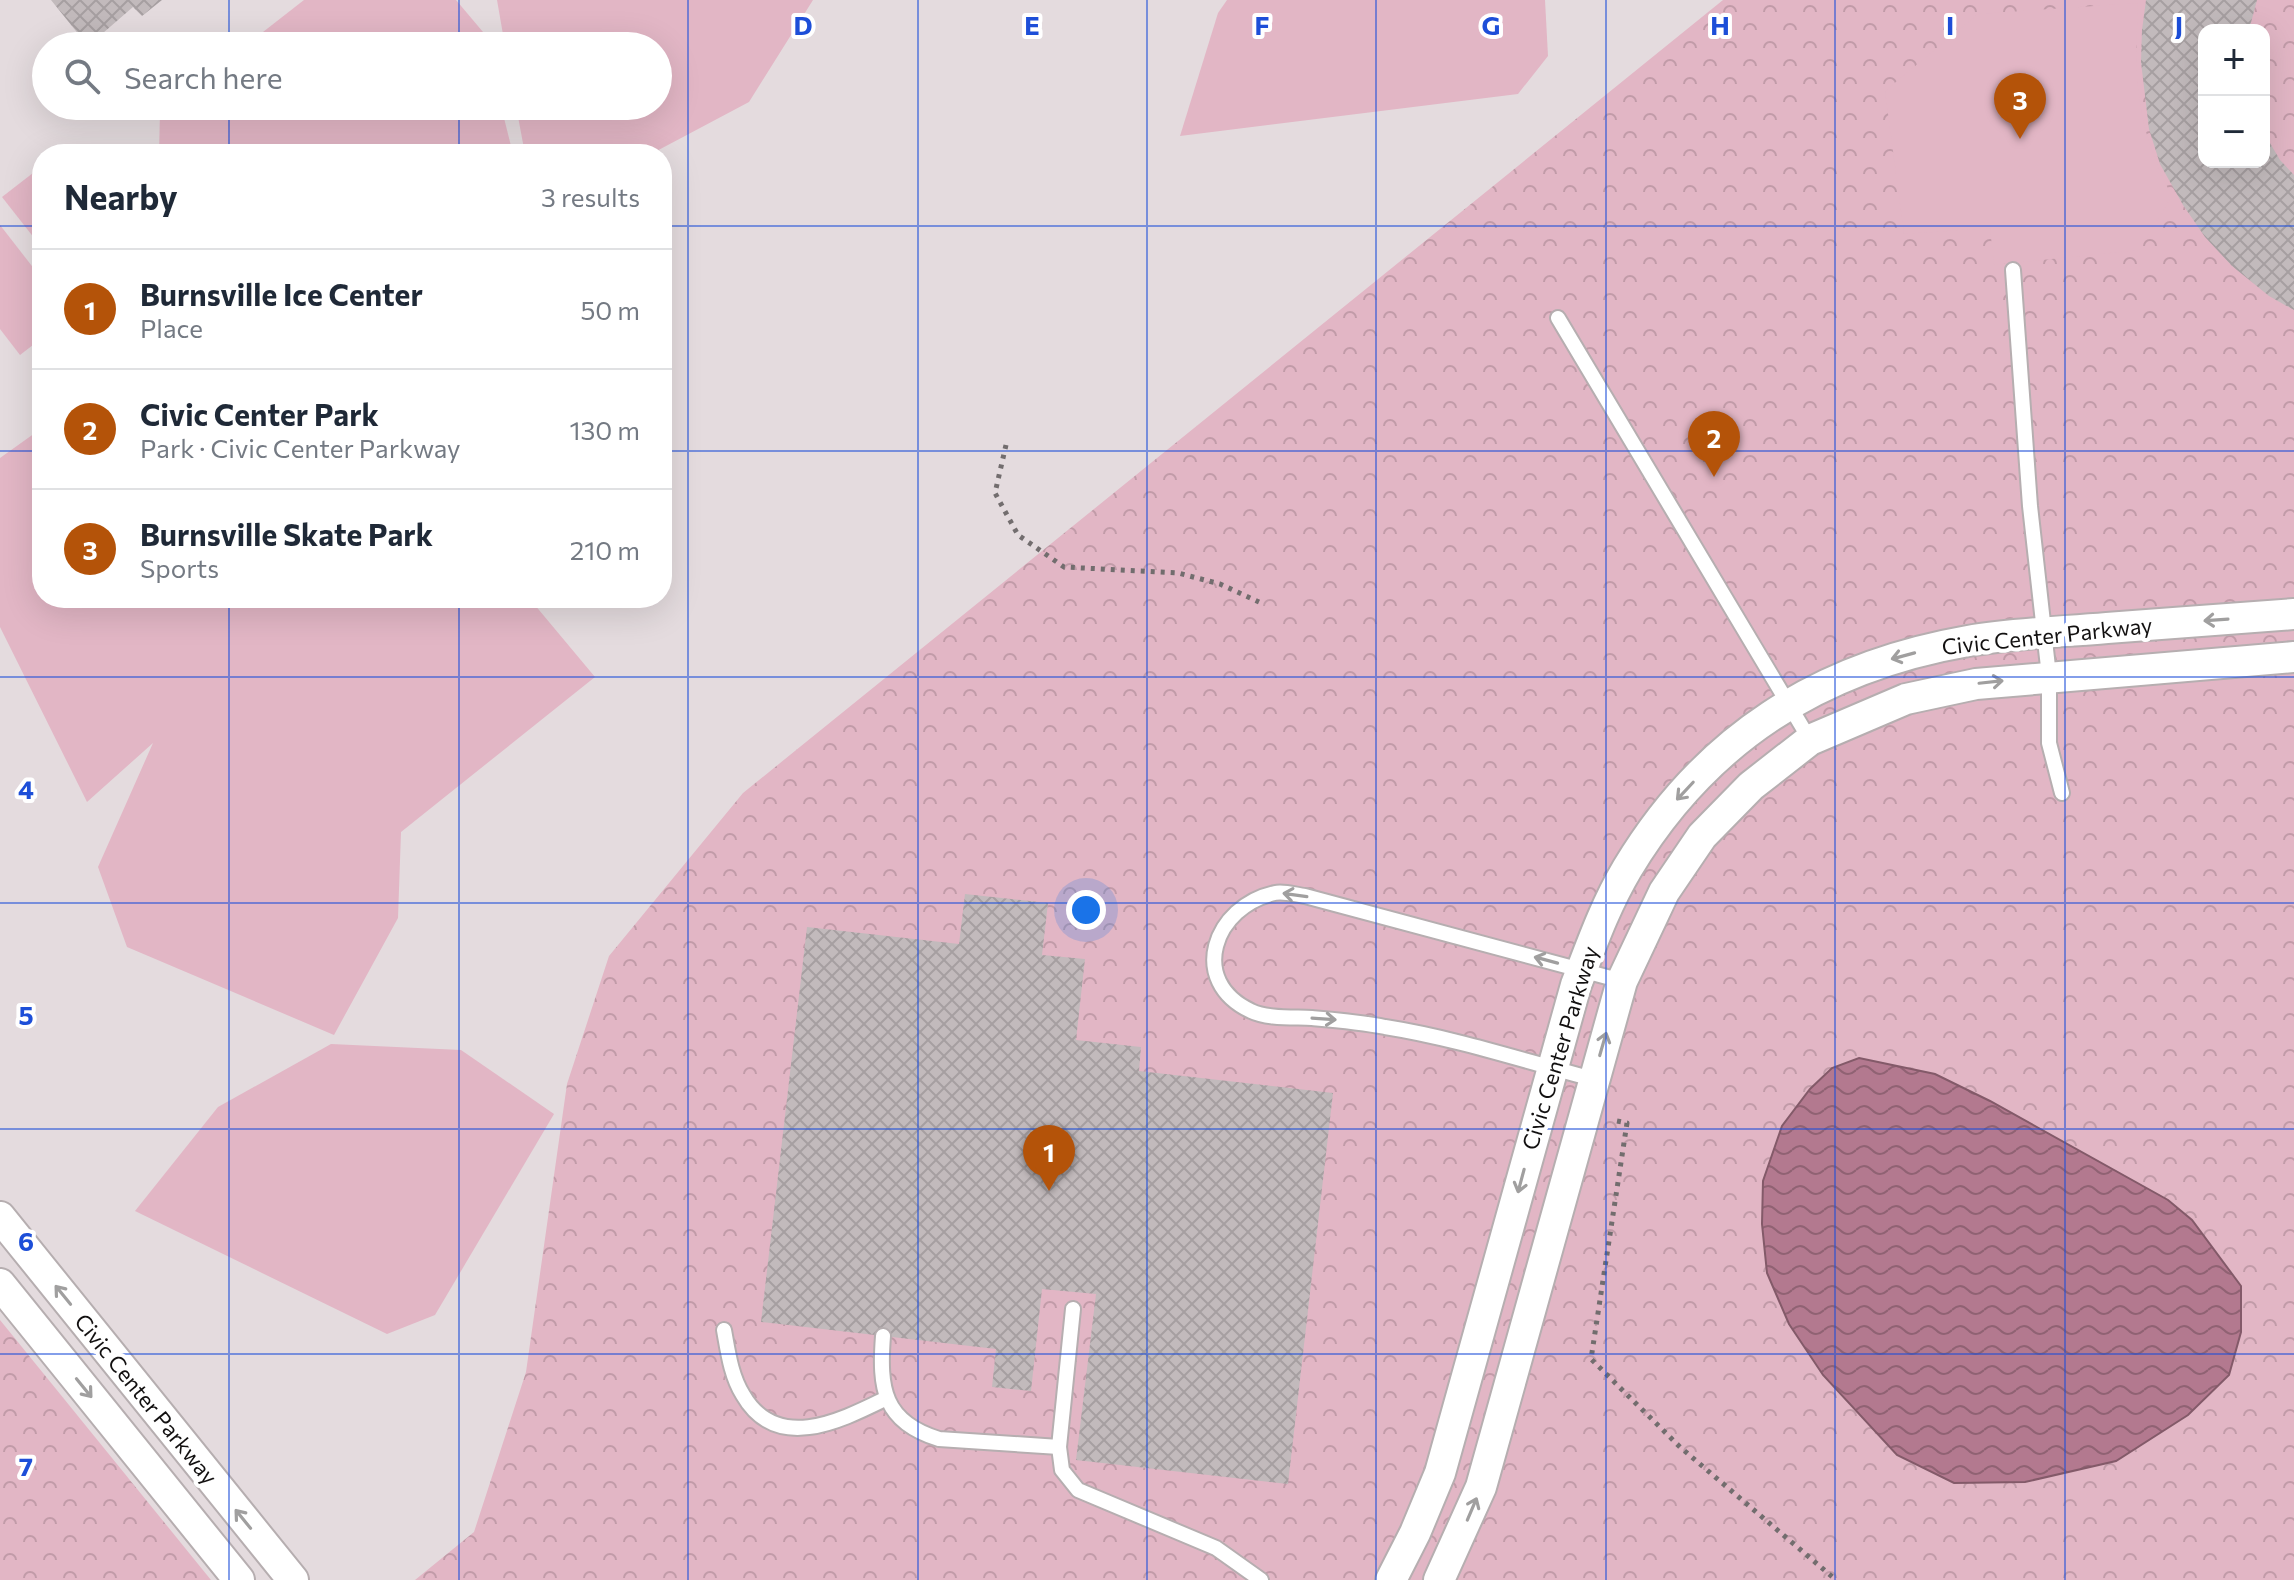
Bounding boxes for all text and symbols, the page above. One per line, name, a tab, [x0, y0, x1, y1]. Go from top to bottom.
text: D	[793, 9, 813, 40]
text: E	[1024, 9, 1040, 40]
text: F	[1254, 9, 1270, 40]
text: G	[1482, 9, 1500, 40]
text: H	[1710, 9, 1730, 40]
text: I	[1946, 9, 1954, 40]
text: J	[2175, 9, 2183, 40]
map controls	[2198, 24, 2270, 168]
button: +	[2198, 24, 2270, 96]
search box	[32, 32, 672, 120]
icon: search	[60, 54, 104, 98]
text: Search here	[124, 58, 283, 95]
pin: 3	[1994, 73, 2046, 139]
button: −	[2198, 96, 2270, 168]
text: Nearby	[64, 175, 178, 217]
text: 3 results	[541, 181, 640, 212]
text: Burnsville Ice Center	[140, 275, 423, 312]
text: 1	[84, 294, 96, 325]
text: 50 m	[580, 294, 640, 325]
text: Place	[140, 312, 203, 343]
text: Civic Center Park	[140, 395, 379, 432]
pin: 2	[1688, 411, 1740, 477]
text: 2	[83, 414, 97, 445]
text: 130 m	[569, 414, 640, 445]
text: Park · Civic Center Parkway	[140, 432, 461, 463]
text: Burnsville Skate Park	[140, 515, 433, 552]
text: 3	[82, 534, 98, 565]
text: 210 m	[570, 534, 640, 565]
text: Sports	[140, 552, 219, 583]
street label: Civic Center Parkway	[1940, 611, 2154, 660]
one-way arrow	[2203, 613, 2230, 628]
one-way arrow	[1890, 649, 1916, 664]
one-way arrow	[1977, 675, 2004, 690]
text: 4	[18, 773, 34, 804]
one-way arrow	[1677, 780, 1695, 800]
one-way arrow	[1283, 887, 1308, 902]
your location	[1066, 890, 1106, 930]
street label: Civic Center Parkway	[1516, 943, 1603, 1153]
one-way arrow	[1534, 952, 1560, 967]
text: 5	[18, 999, 34, 1030]
one-way arrow	[1310, 1012, 1337, 1027]
one-way arrow	[1596, 1031, 1611, 1057]
pin: 1	[1023, 1125, 1075, 1191]
one-way arrow	[1513, 1167, 1528, 1193]
text: 6	[18, 1225, 34, 1256]
one-way arrow	[54, 1285, 71, 1306]
street label: Civic Center Parkway	[69, 1308, 223, 1489]
one-way arrow	[75, 1377, 93, 1398]
text: 7	[19, 1450, 33, 1481]
one-way arrow	[1466, 1497, 1480, 1522]
one-way arrow	[235, 1509, 253, 1530]

